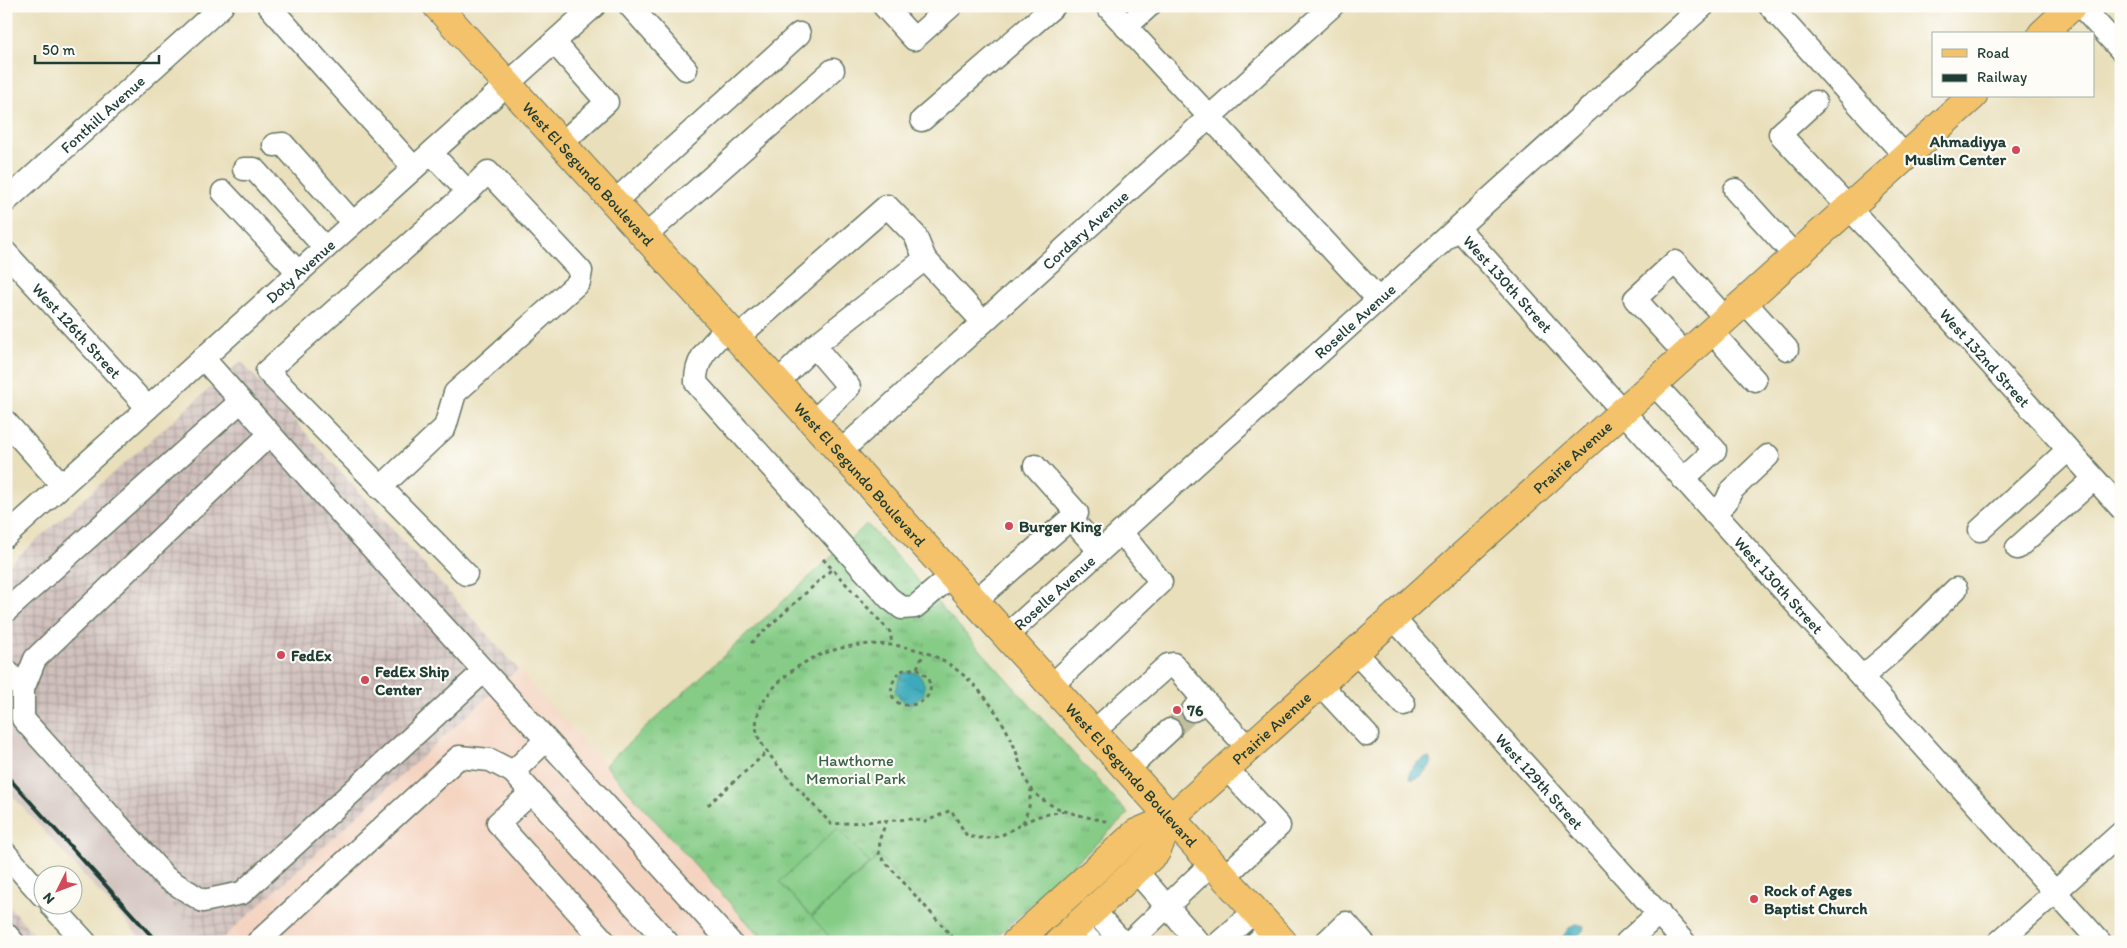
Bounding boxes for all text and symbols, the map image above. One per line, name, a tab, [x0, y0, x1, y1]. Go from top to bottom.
scale bar	[35, 32, 159, 64]
legend	[1932, 32, 2094, 98]
text: 50 m	[42, 41, 75, 59]
text: Road	[1977, 44, 2010, 62]
text: Railway	[1977, 68, 2027, 86]
street label: Fonthill Avenue	[57, 71, 149, 157]
street label: West El Segundo Boulevard	[518, 98, 658, 250]
place label: Ahmadiyya Muslim Center	[1905, 132, 2007, 169]
marker: Ahmadiyya Muslim Center	[2010, 144, 2022, 156]
street label: Cordary Avenue	[1039, 186, 1133, 274]
street label: West 130th Street	[1459, 231, 1556, 337]
street label: Doty Avenue	[262, 235, 339, 307]
street label: West 126th Street	[28, 279, 125, 382]
street label: Roselle Avenue	[1310, 279, 1400, 363]
street label: West 132nd Street	[1935, 305, 2034, 411]
street label: West El Segundo Boulevard	[790, 398, 930, 551]
street label: Prairie Avenue	[1529, 417, 1616, 498]
place label: Burger King	[1019, 517, 1103, 537]
marker: Burger King	[1003, 520, 1015, 532]
street label: West 130th Street	[1730, 533, 1827, 638]
street label: Roselle Avenue	[1010, 551, 1099, 634]
place label: FedEx	[291, 646, 332, 665]
marker: FedEx	[275, 649, 287, 661]
place label: FedEx Ship Center	[375, 662, 450, 699]
marker: FedEx Ship Center	[359, 674, 371, 686]
street label: Prairie Avenue	[1228, 688, 1315, 769]
street label: West El Segundo Boulevard	[1061, 699, 1201, 851]
place label: 76	[1186, 701, 1204, 720]
marker: 76	[1171, 704, 1183, 716]
street label: West 129th Street	[1491, 730, 1587, 834]
park label: Hawthorne Memorial Park	[806, 751, 906, 788]
north arrow	[32, 866, 82, 916]
place label: Rock of Ages Baptist Church	[1764, 881, 1868, 919]
text: N	[39, 889, 58, 908]
marker: Rock of Ages Baptist Church	[1748, 893, 1760, 905]

